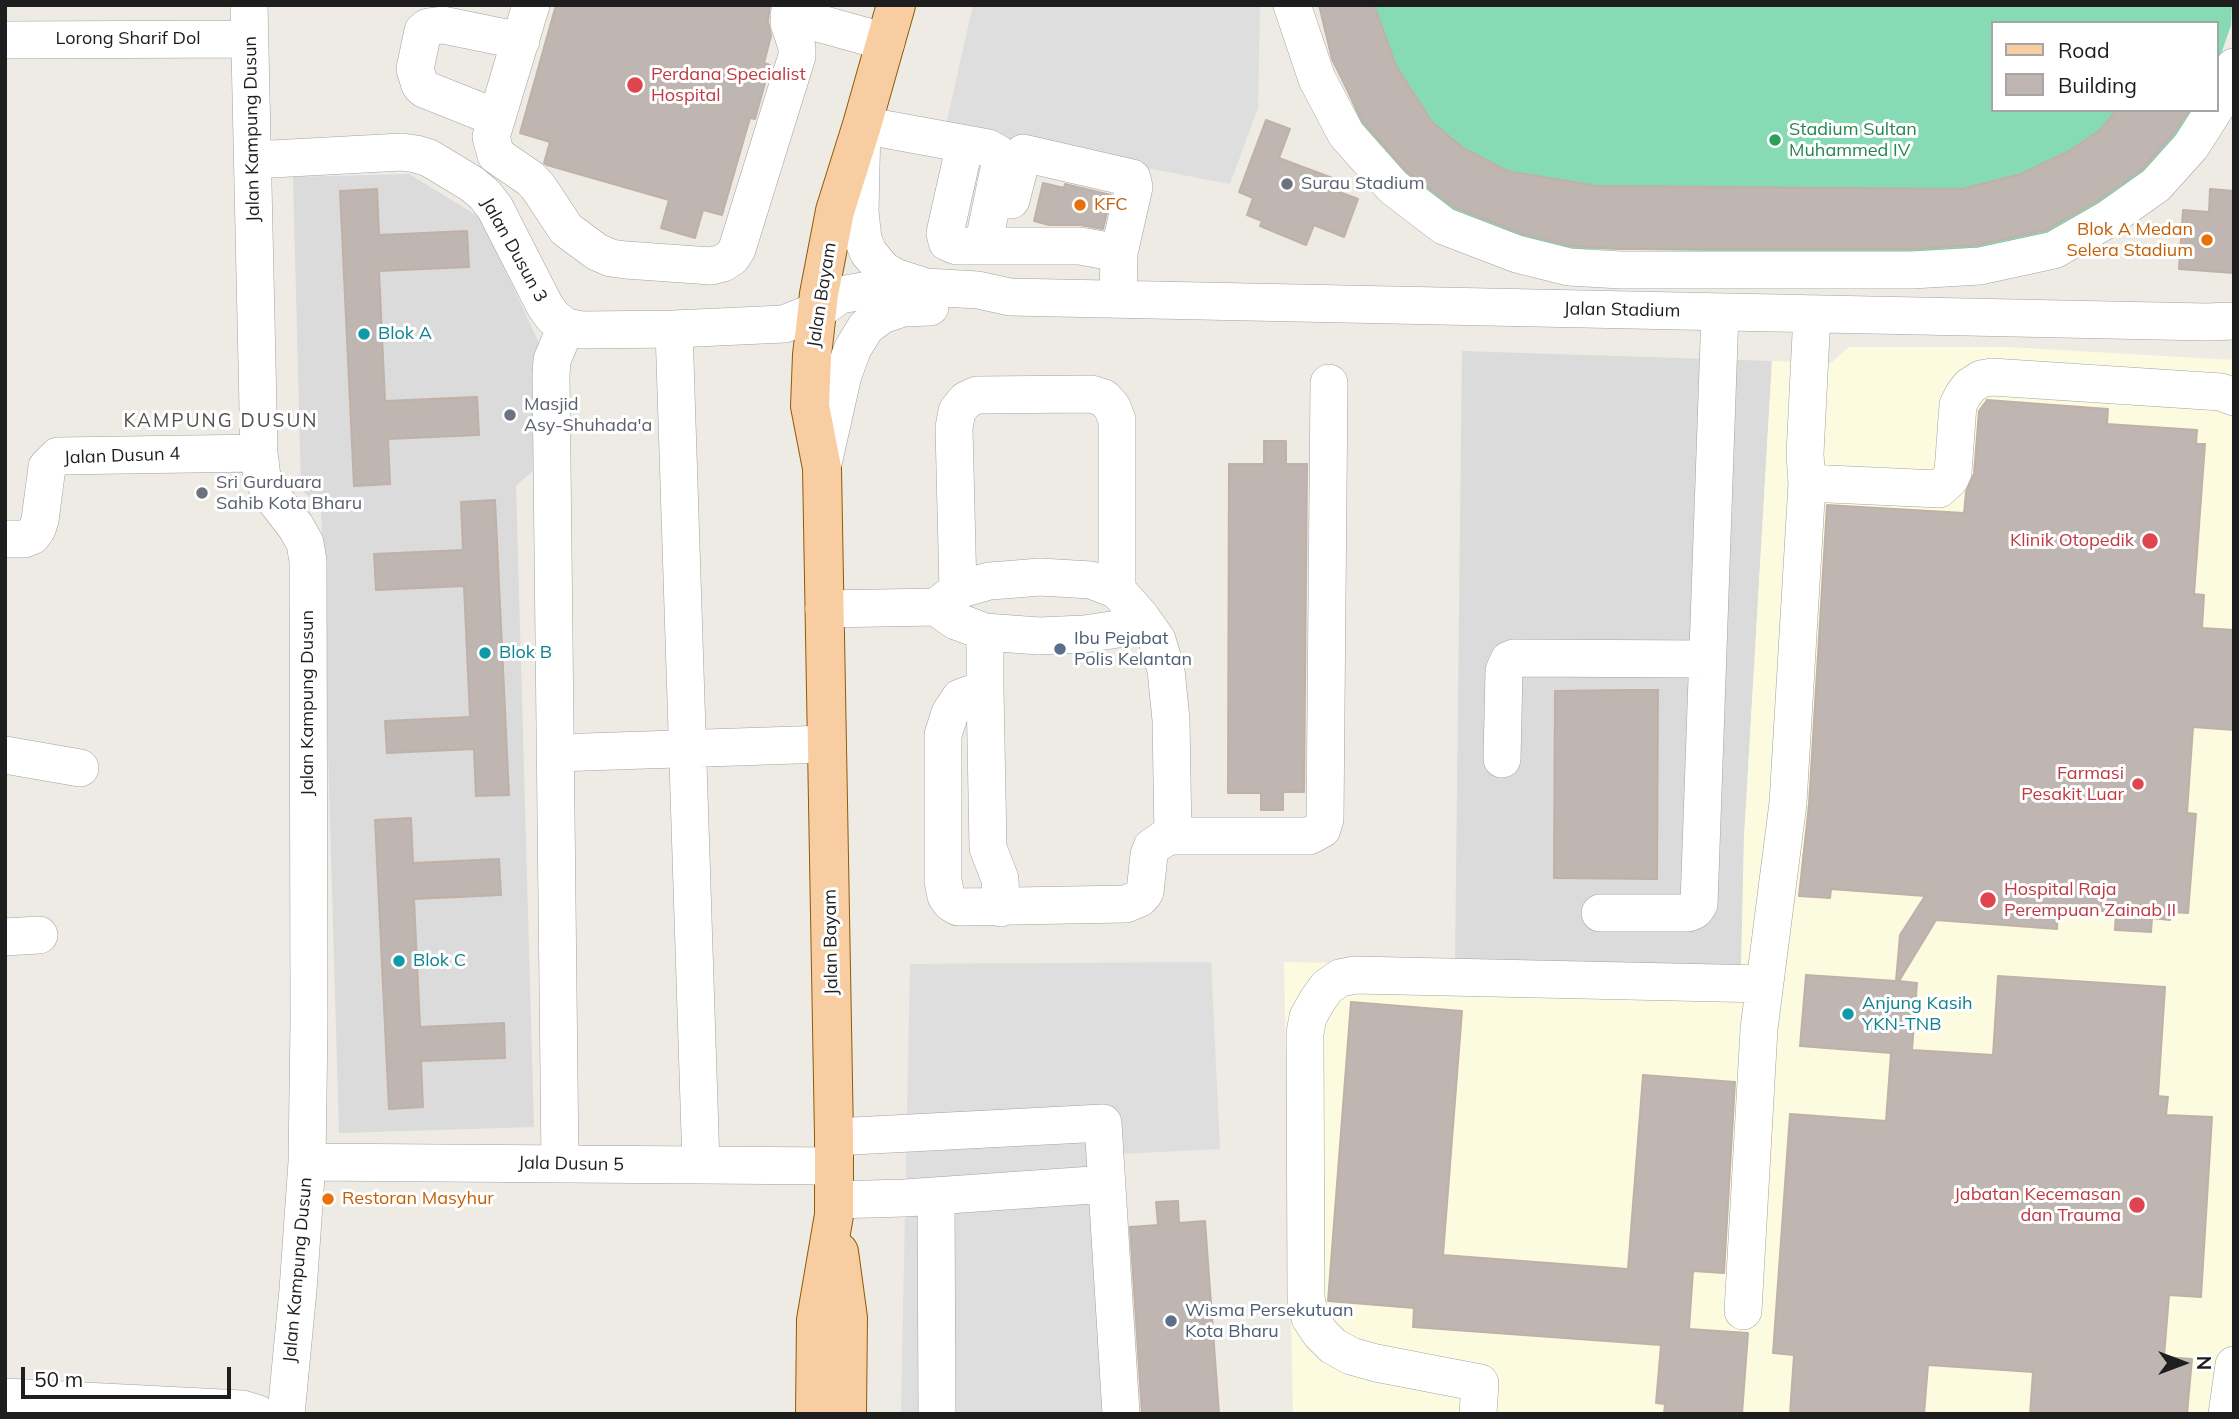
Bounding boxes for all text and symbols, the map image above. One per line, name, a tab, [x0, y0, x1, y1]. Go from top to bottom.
legend	[1990, 21, 2218, 112]
street label: Lorong Sharif Dol	[56, 28, 200, 50]
street label: Jalan Kampung Dusun	[240, 36, 264, 222]
text: Road	[2058, 37, 2109, 63]
place label: Perdana Specialist Hospital	[651, 64, 806, 106]
text: Building	[2058, 72, 2137, 98]
marker: Perdana Specialist Hospital	[625, 75, 645, 95]
place label: Stadium Sultan Muhammed IV	[1789, 119, 1917, 162]
marker: Stadium Sultan Muhammed IV	[1767, 132, 1783, 148]
place label: Surau Stadium	[1301, 173, 1424, 195]
marker: Surau Stadium	[1279, 176, 1295, 192]
street label: Jalan Dusun 3	[476, 194, 552, 306]
place label: KFC	[1094, 194, 1128, 216]
marker: KFC	[1072, 197, 1088, 213]
place label: Blok A Medan Selera Stadium	[2066, 219, 2193, 262]
marker: Blok A Medan Selera Stadium	[2199, 232, 2215, 248]
street label: Jalan Bayam	[803, 241, 841, 349]
street label: Jalan Stadium	[1564, 298, 1680, 322]
place label: Blok A	[378, 323, 432, 345]
marker: Blok A	[356, 326, 372, 342]
place label: Masjid Asy-Shuhada'a	[524, 394, 652, 436]
marker: Masjid Asy-Shuhada'a	[502, 407, 518, 423]
district label: KAMPUNG DUSUN	[125, 410, 317, 432]
street label: Jalan Dusun 4	[64, 443, 180, 469]
place label: Sri Gurduara Sahib Kota Bharu	[216, 472, 362, 514]
marker: Sri Gurduara Sahib Kota Bharu	[194, 485, 210, 501]
place label: Klinik Otopedik	[2010, 530, 2134, 552]
marker: Klinik Otopedik	[2140, 531, 2160, 551]
street label: Jalan Kampung Dusun	[297, 610, 319, 796]
place label: Ibu Pejabat Polis Kelantan	[1074, 628, 1192, 670]
marker: Ibu Pejabat Polis Kelantan	[1052, 641, 1068, 657]
place label: Blok B	[499, 642, 552, 664]
marker: Blok B	[477, 645, 493, 661]
place label: Farmasi Pesakit Luar	[2021, 763, 2124, 806]
marker: Farmasi Pesakit Luar	[2130, 776, 2146, 792]
place label: Hospital Raja Perempuan Zainab II	[2004, 879, 2176, 922]
street label: Jalan Bayam	[819, 889, 843, 995]
marker: Hospital Raja Perempuan Zainab II	[1978, 890, 1998, 910]
place label: Blok C	[413, 950, 466, 972]
marker: Blok C	[391, 953, 407, 969]
place label: Anjung Kasih YKN-TNB	[1862, 993, 1973, 1036]
marker: Anjung Kasih YKN-TNB	[1840, 1006, 1856, 1022]
street label: Jala Dusun 5	[518, 1152, 624, 1176]
street label: Jalan Kampung Dusun	[279, 1176, 317, 1364]
place label: Jabatan Kecemasan dan Trauma	[1954, 1184, 2121, 1226]
place label: Restoran Masyhur	[342, 1188, 494, 1210]
marker: Restoran Masyhur	[320, 1191, 336, 1207]
marker: Jabatan Kecemasan dan Trauma	[2127, 1195, 2147, 1215]
place label: Wisma Persekutuan Kota Bharu	[1185, 1300, 1353, 1342]
marker: Wisma Persekutuan Kota Bharu	[1163, 1313, 1179, 1329]
north arrow	[2148, 1328, 2218, 1398]
scale bar	[24, 1352, 234, 1396]
text: N	[2192, 1356, 2216, 1370]
text: 50 m	[34, 1366, 83, 1392]

